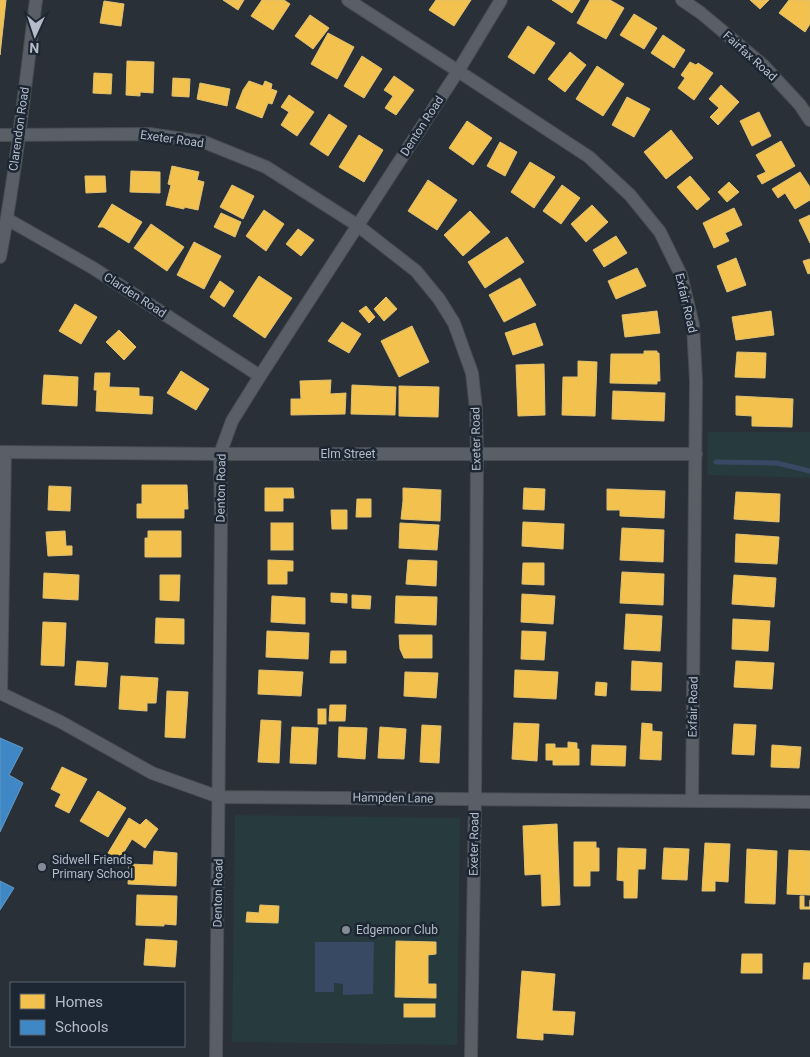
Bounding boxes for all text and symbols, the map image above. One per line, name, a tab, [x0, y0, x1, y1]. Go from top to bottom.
north arrow	[10, 10, 60, 60]
street label: Fairfax Road	[720, 28, 780, 84]
text: N	[29, 40, 40, 56]
street label: Clarendon Road	[6, 86, 32, 172]
street label: Denton Road	[397, 93, 447, 159]
street label: Exeter Road	[139, 128, 205, 150]
street label: Clarden Road	[101, 270, 169, 320]
street label: Exfair Road	[672, 272, 700, 334]
street label: Exeter Road	[468, 407, 484, 471]
street label: Elm Street	[321, 447, 376, 461]
street label: Denton Road	[213, 454, 229, 522]
street label: Exfair Road	[685, 676, 701, 738]
street label: Hampden Lane	[352, 790, 434, 806]
street label: Exeter Road	[466, 812, 482, 876]
place label: Sidwell Friends Primary School	[52, 853, 133, 881]
street label: Denton Road	[210, 859, 226, 927]
marker: Sidwell Friends Primary School	[36, 861, 48, 873]
place label: Edgemoor Club	[356, 923, 438, 937]
marker: Edgemoor Club	[340, 924, 352, 936]
legend	[10, 982, 185, 1047]
text: Homes	[55, 993, 103, 1011]
text: Schools	[55, 1018, 109, 1036]

